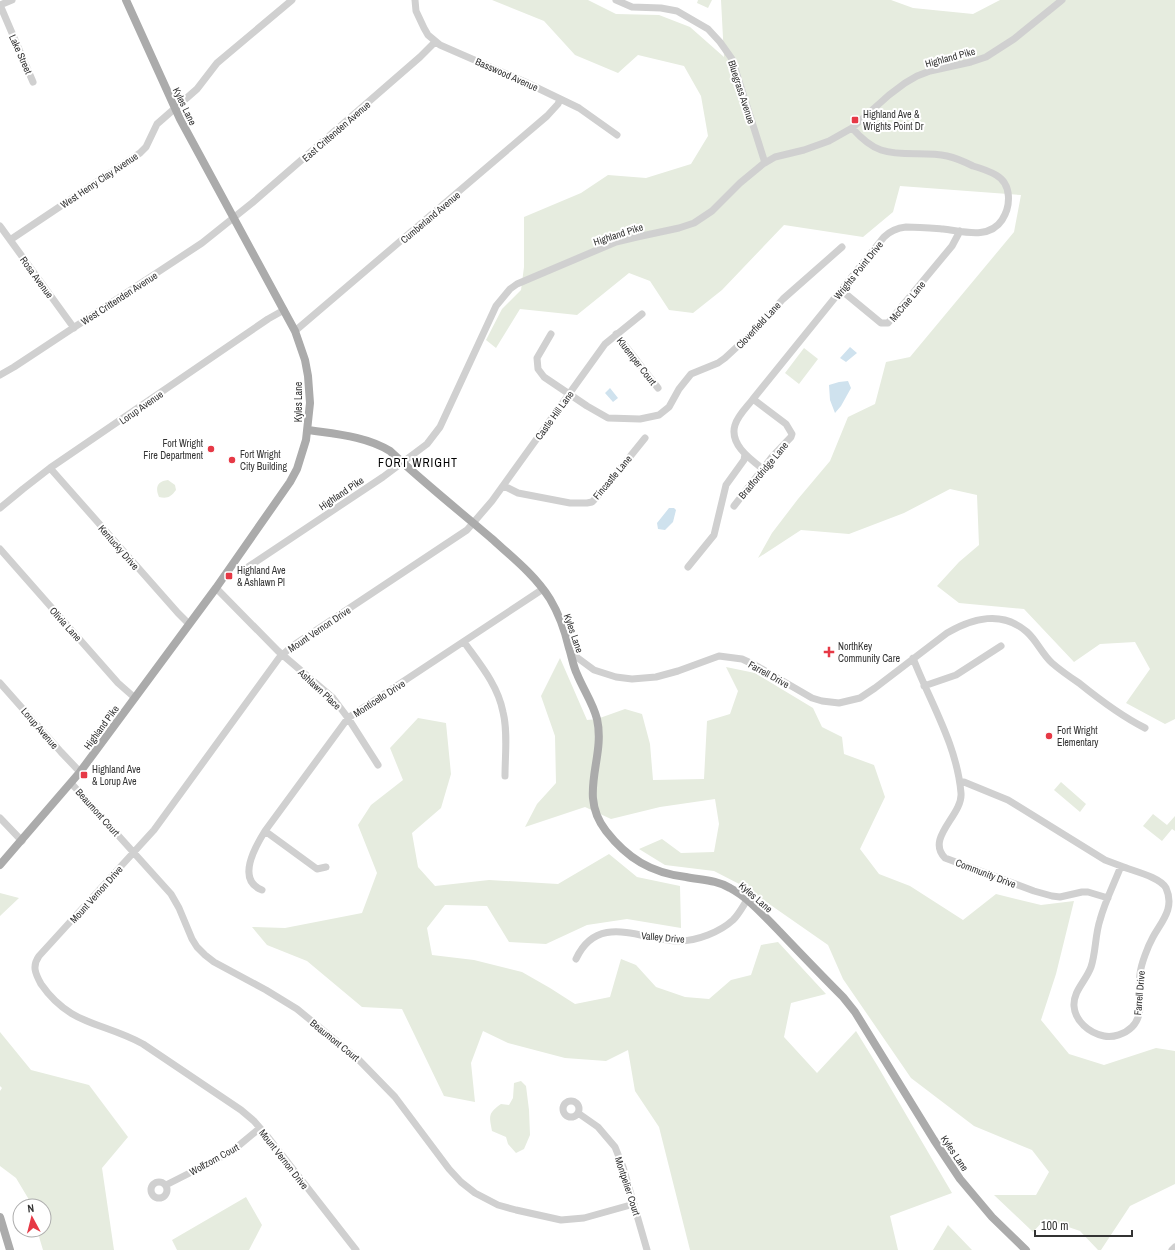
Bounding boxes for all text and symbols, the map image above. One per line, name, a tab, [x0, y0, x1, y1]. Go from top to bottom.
street label: Lake Street	[6, 32, 35, 77]
street label: Highland Pike	[924, 44, 977, 70]
street label: Basswood Avenue	[473, 55, 541, 94]
street label: Bluegrass Avenue	[725, 59, 758, 126]
street label: Kyles Lane	[170, 85, 199, 128]
street label: East Crittenden Avenue	[299, 98, 374, 165]
place label: Highland Ave & Wrights Point Dr	[863, 108, 924, 133]
marker: Highland Ave & Wrights Point Dr	[850, 115, 860, 125]
street label: West Henry Clay Avenue	[58, 149, 141, 211]
street label: Cumberland Avenue	[398, 188, 463, 246]
street label: Highland Pike	[592, 220, 645, 249]
street label: Wrights Point Drive	[831, 238, 886, 302]
street label: Rosa Avenue	[17, 254, 56, 301]
street label: West Crittenden Avenue	[79, 269, 160, 328]
street label: McCrae Lane	[887, 278, 928, 324]
street label: Cloverfield Lane	[733, 299, 784, 352]
street label: Kluemper Court	[614, 335, 660, 389]
street label: Kyles Lane	[292, 381, 305, 422]
street label: Lorup Avenue	[117, 387, 166, 427]
street label: Castle Hill Lane	[532, 388, 577, 443]
place label: Fort Wright Fire Department	[143, 437, 204, 462]
street label: Bradfordridge Lane	[736, 439, 791, 502]
marker: Fort Wright Fire Department	[206, 444, 216, 454]
place label: Fort Wright City Building	[240, 448, 287, 473]
street label: Fincastle Lane	[590, 452, 635, 502]
marker: Fort Wright City Building	[227, 455, 237, 465]
district label: FORT WRIGHT	[378, 455, 458, 471]
street label: Highland Pike	[316, 473, 367, 513]
street label: Kentucky Drive	[95, 522, 142, 573]
place label: Highland Ave & Ashlawn Pl	[237, 564, 286, 589]
marker: Highland Ave & Ashlawn Pl	[224, 571, 234, 581]
street label: Mount Vernon Drive	[285, 603, 354, 655]
street label: Olivia Lane	[47, 604, 85, 645]
street label: Kyles Lane	[561, 612, 586, 655]
place label: NorthKey Community Care	[838, 640, 900, 665]
marker: NorthKey Community Care	[823, 646, 835, 658]
street label: Farrell Drive	[746, 658, 792, 691]
street label: Ashlawn Place	[295, 666, 344, 713]
street label: Monticello Drive	[351, 677, 408, 720]
street label: Highland Pike	[81, 702, 122, 752]
street label: Lorup Avenue	[18, 705, 61, 752]
place label: Fort Wright Elementary	[1057, 724, 1099, 749]
marker: Fort Wright Elementary	[1044, 731, 1054, 741]
place label: Highland Ave & Lorup Ave	[92, 763, 141, 788]
marker: Highland Ave & Lorup Ave	[79, 770, 89, 780]
street label: Beaumont Court	[73, 786, 123, 839]
street label: Community Drive	[954, 856, 1018, 891]
street label: Mount Vernon Drive	[67, 863, 126, 926]
street label: Kyles Lane	[736, 879, 776, 916]
street label: Valley Drive	[641, 929, 686, 946]
street label: Farrell Drive	[1131, 970, 1148, 1016]
street label: Beaumont Court	[307, 1017, 363, 1065]
street label: Mount Vernon Drive	[256, 1127, 311, 1192]
street label: Kyles Lane	[938, 1133, 972, 1174]
street label: Wolfzorn Court	[187, 1140, 242, 1178]
street label: Montpelier Court	[612, 1155, 643, 1218]
north arrow	[12, 1198, 52, 1238]
text: N	[27, 1201, 35, 1215]
scale bar	[1035, 1212, 1132, 1238]
text: 100 m	[1041, 1218, 1068, 1234]

